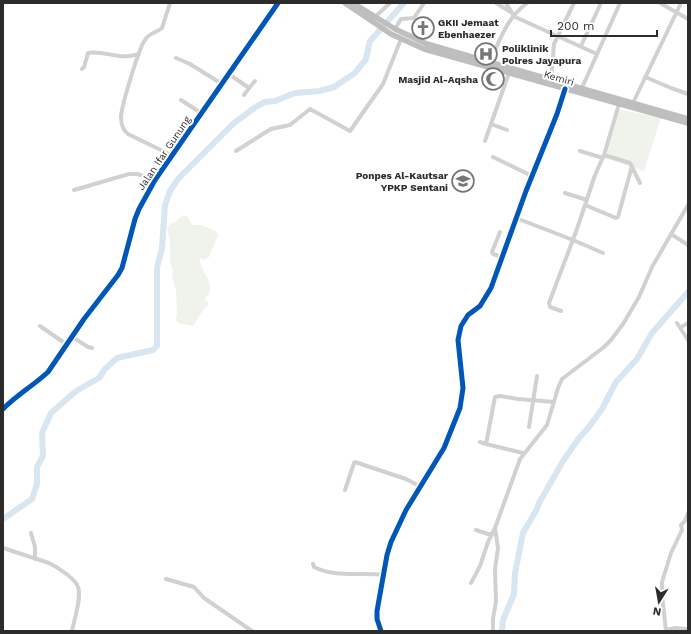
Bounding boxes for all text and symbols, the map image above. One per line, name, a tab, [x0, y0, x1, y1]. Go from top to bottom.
scale bar	[551, 12, 657, 38]
church icon: GKII Jemaat Ebenhaezer	[410, 15, 436, 41]
place label: GKII Jemaat Ebenhaezer	[438, 17, 499, 40]
text: 200 m	[557, 19, 594, 33]
hospital icon: Poliklinik Polres Jayapura	[473, 41, 499, 67]
place label: Poliklinik Polres Jayapura	[502, 43, 581, 66]
mosque icon: Masjid Al-Aqsha	[480, 66, 506, 92]
street label: Kemiri	[543, 68, 575, 88]
place label: Masjid Al-Aqsha	[398, 74, 478, 85]
street label: Jalan Ifar Gunung	[135, 114, 193, 192]
school or university icon: Ponpes Al-Kautsar YPKP Sentani	[450, 168, 476, 194]
place label: Ponpes Al-Kautsar YPKP Sentani	[356, 170, 449, 193]
north arrow	[639, 582, 679, 622]
text: N	[652, 604, 662, 618]

